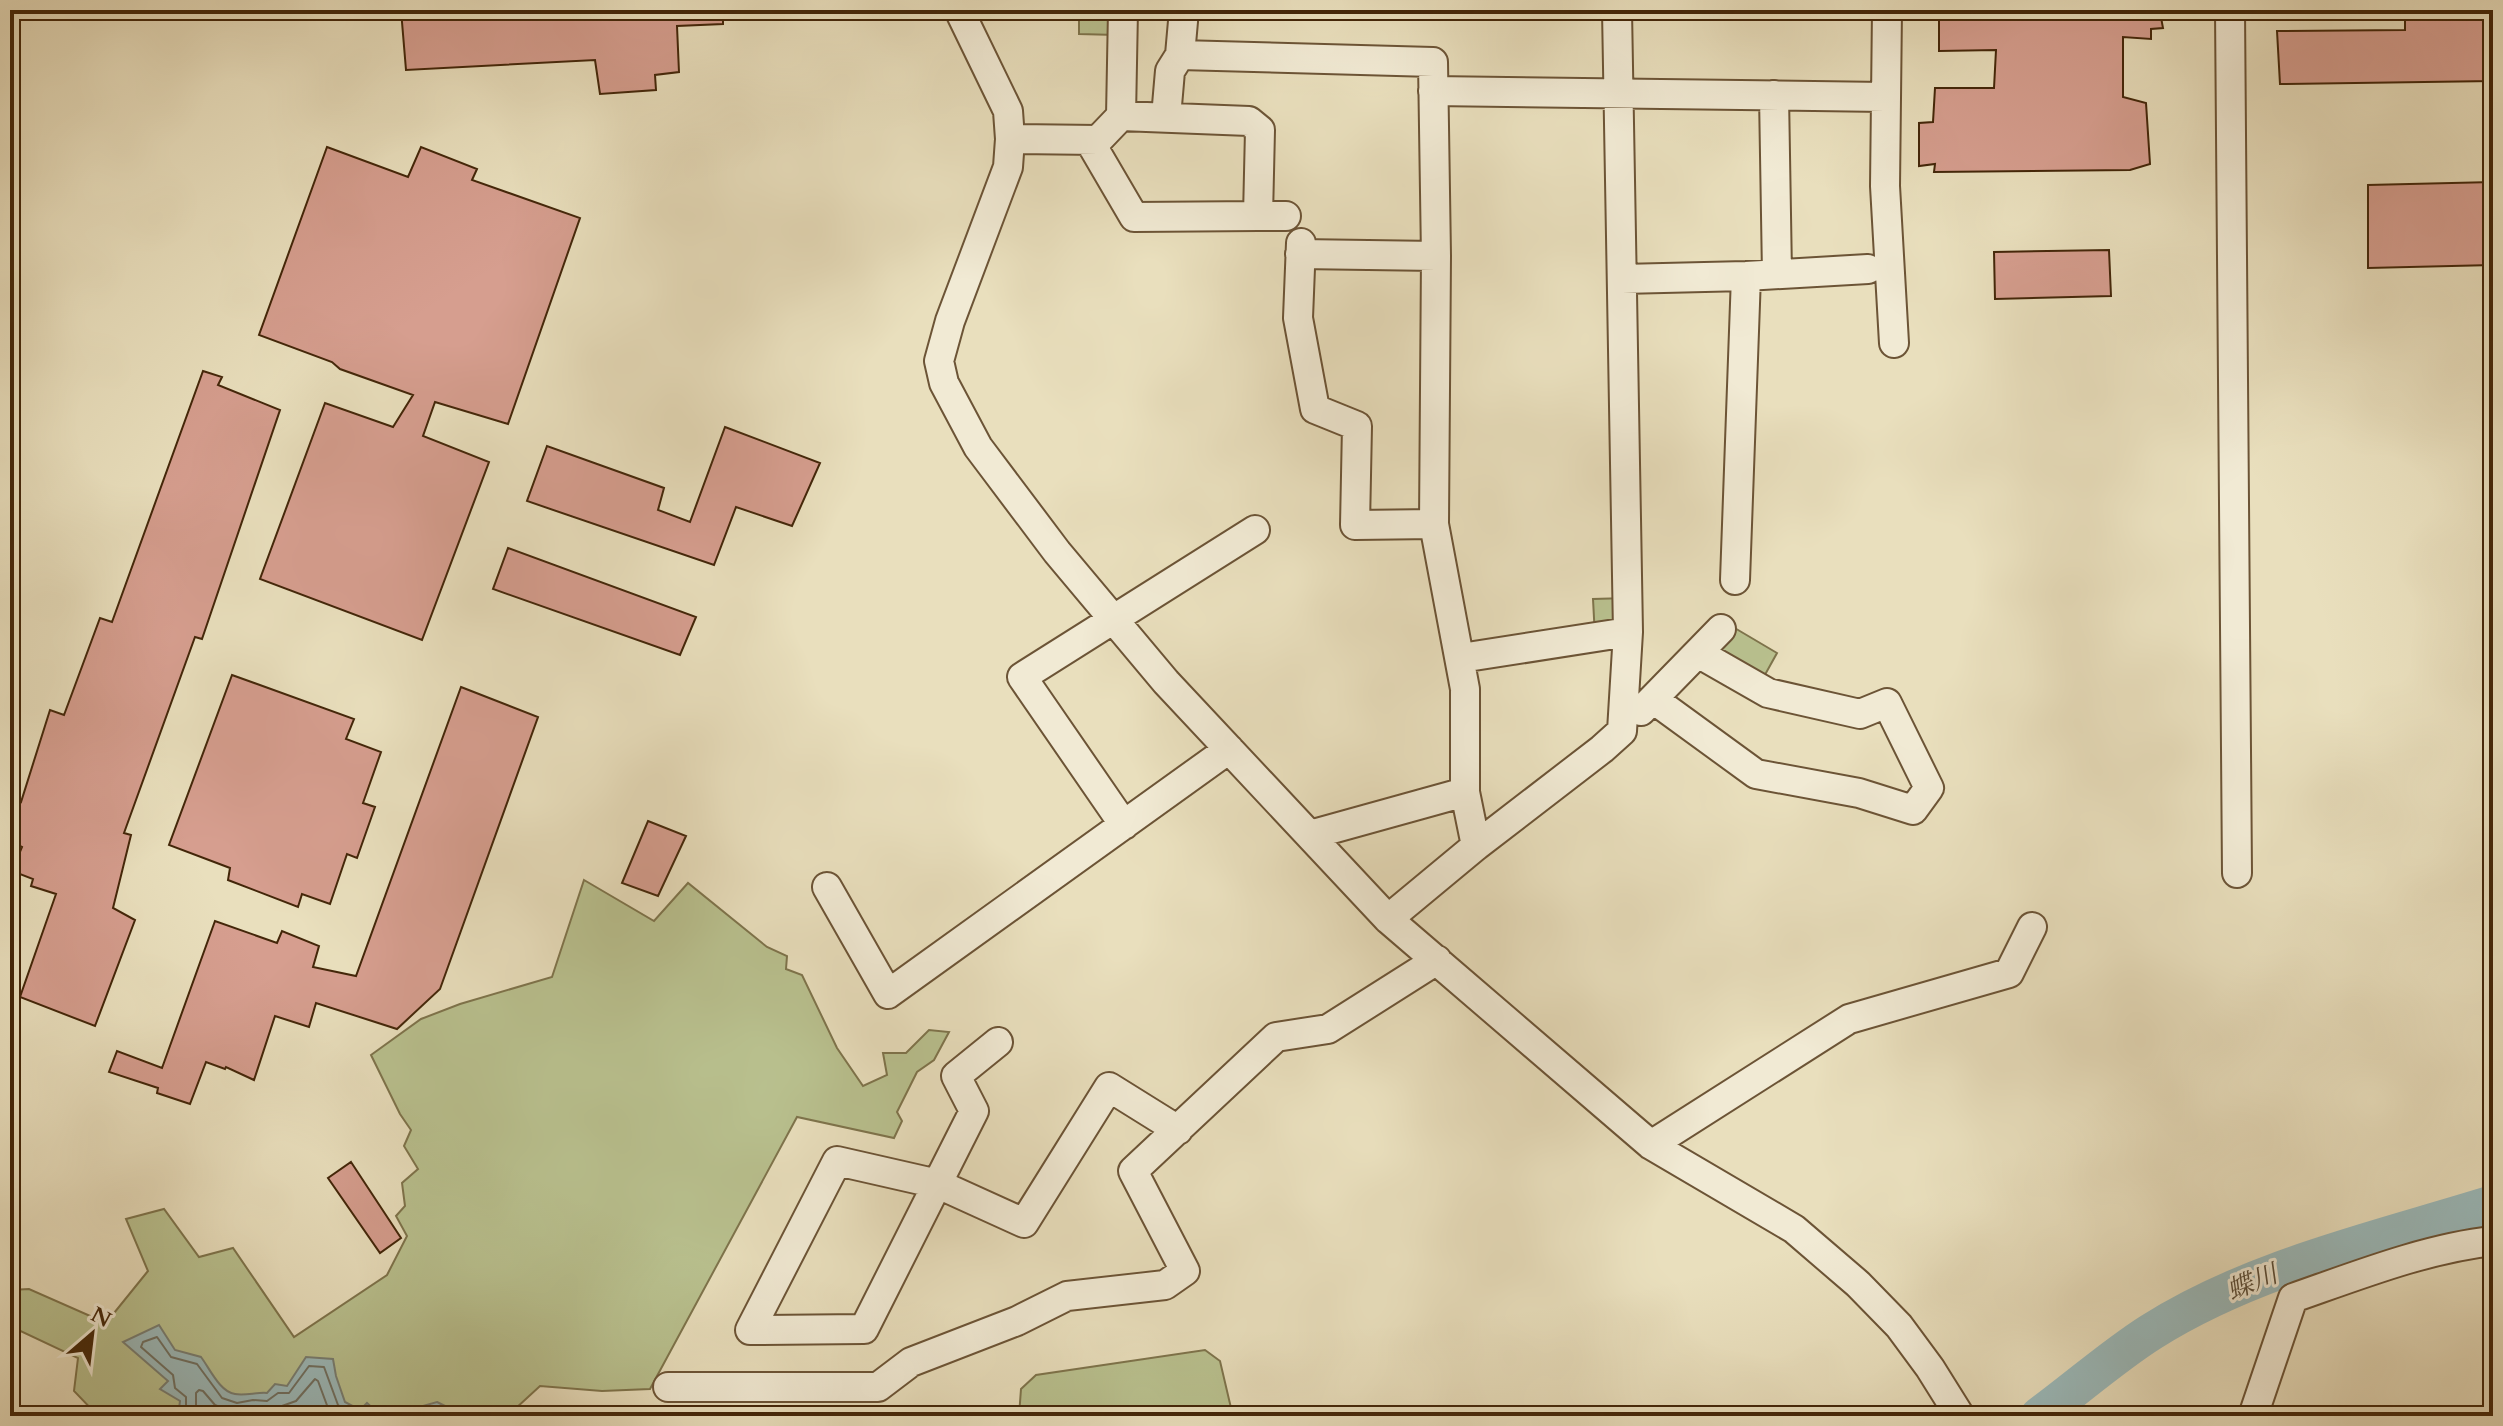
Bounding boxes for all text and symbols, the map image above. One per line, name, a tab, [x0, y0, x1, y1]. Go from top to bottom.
water label: 蝶川	[2222, 1255, 2286, 1308]
north arrow	[52, 1294, 132, 1374]
text: N	[85, 1299, 116, 1335]

